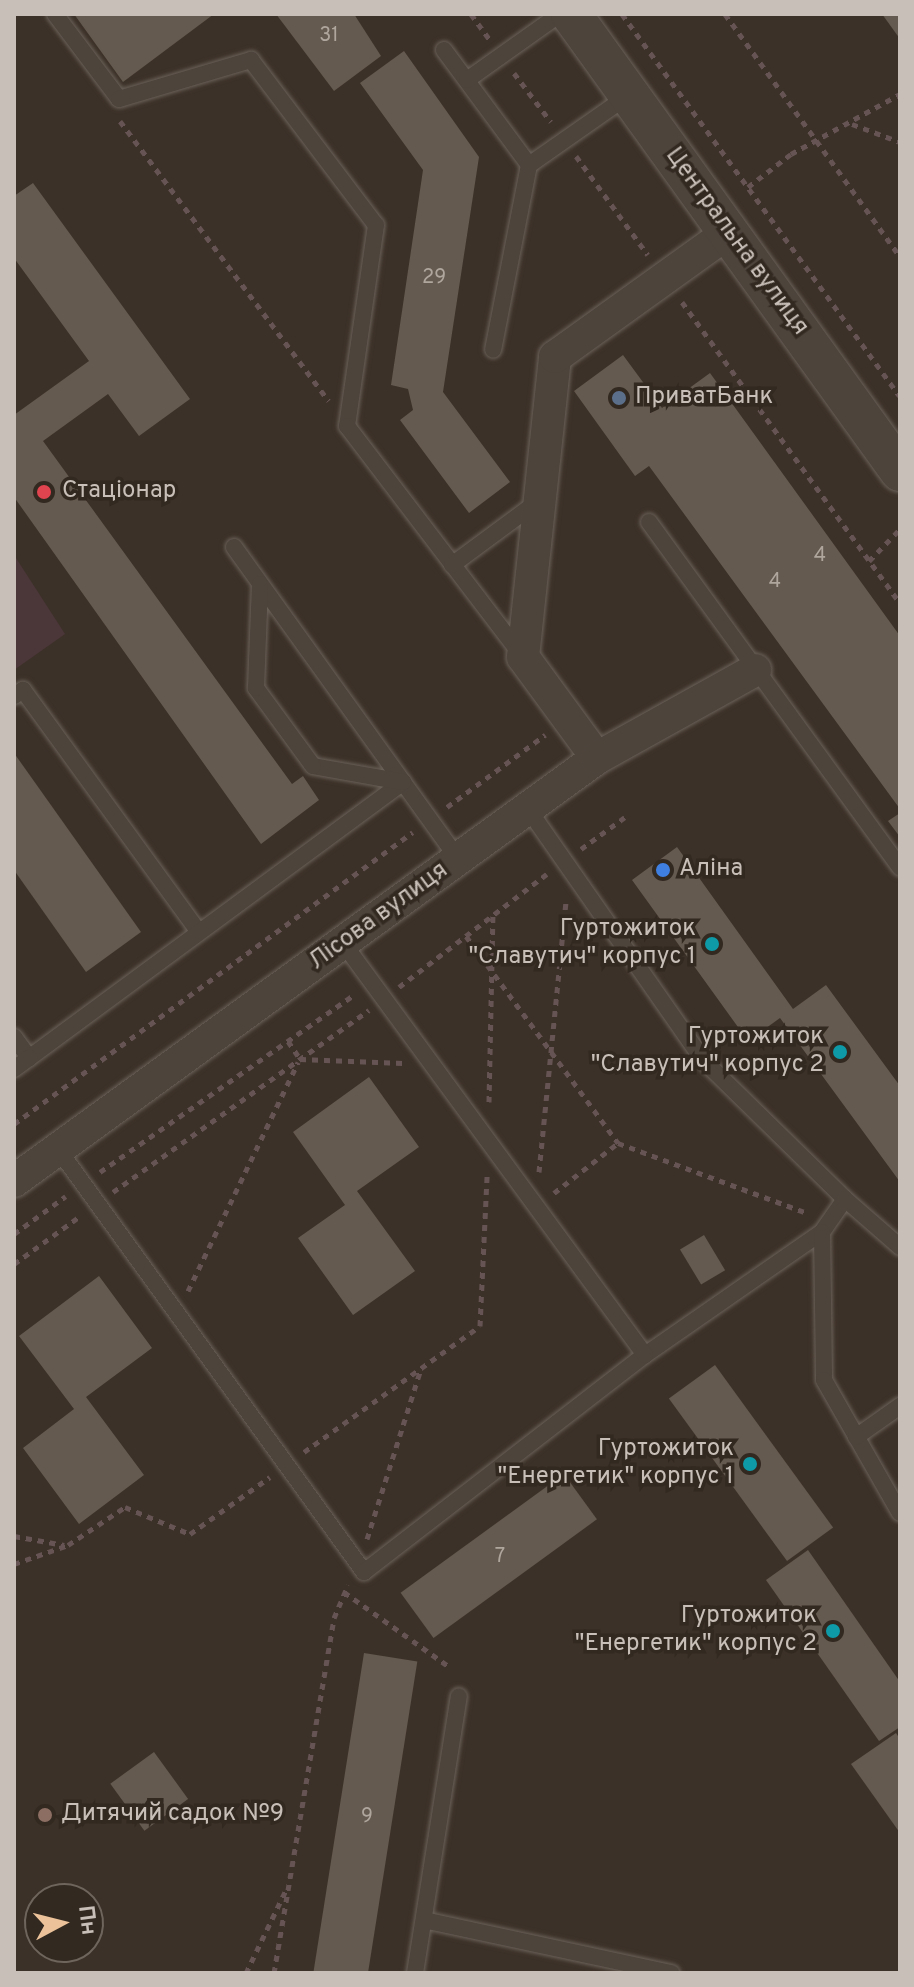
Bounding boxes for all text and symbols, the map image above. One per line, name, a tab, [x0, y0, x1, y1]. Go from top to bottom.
house number: 31	[319, 24, 339, 48]
street label: Центральна вулиця	[658, 142, 814, 342]
house number: 29	[422, 266, 446, 290]
place label: ПриватБанк	[635, 384, 773, 412]
marker: ПриватБанк	[610, 389, 628, 407]
place label: Стаціонар	[62, 478, 176, 506]
marker: Стаціонар	[33, 481, 55, 503]
house number: 4	[814, 544, 826, 568]
house number: 4	[769, 570, 781, 594]
place label: Аліна	[679, 856, 743, 884]
street label: Лісова вулиця	[304, 857, 454, 977]
marker: Аліна	[654, 861, 672, 879]
place label: Гуртожиток "Славутич" корпус 1	[468, 916, 696, 972]
marker: Гуртожиток "Славутич" корпус 1	[703, 935, 721, 953]
place label: Гуртожиток "Славутич" корпус 2	[591, 1024, 824, 1080]
marker: Гуртожиток "Славутич" корпус 2	[831, 1043, 849, 1061]
place label: Гуртожиток "Енергетик" корпус 1	[498, 1436, 734, 1492]
marker: Гуртожиток "Енергетик" корпус 1	[741, 1455, 759, 1473]
house number: 7	[495, 1545, 505, 1569]
place label: Гуртожиток "Енергетик" корпус 2	[575, 1603, 817, 1659]
marker: Гуртожиток "Енергетик" корпус 2	[824, 1622, 842, 1640]
place label: Дитячий садок №9	[61, 1801, 284, 1829]
house number: 9	[361, 1805, 373, 1829]
marker: Дитячий садок №9	[36, 1806, 54, 1824]
north arrow	[24, 1883, 104, 1963]
text: Пн	[71, 1904, 102, 1937]

